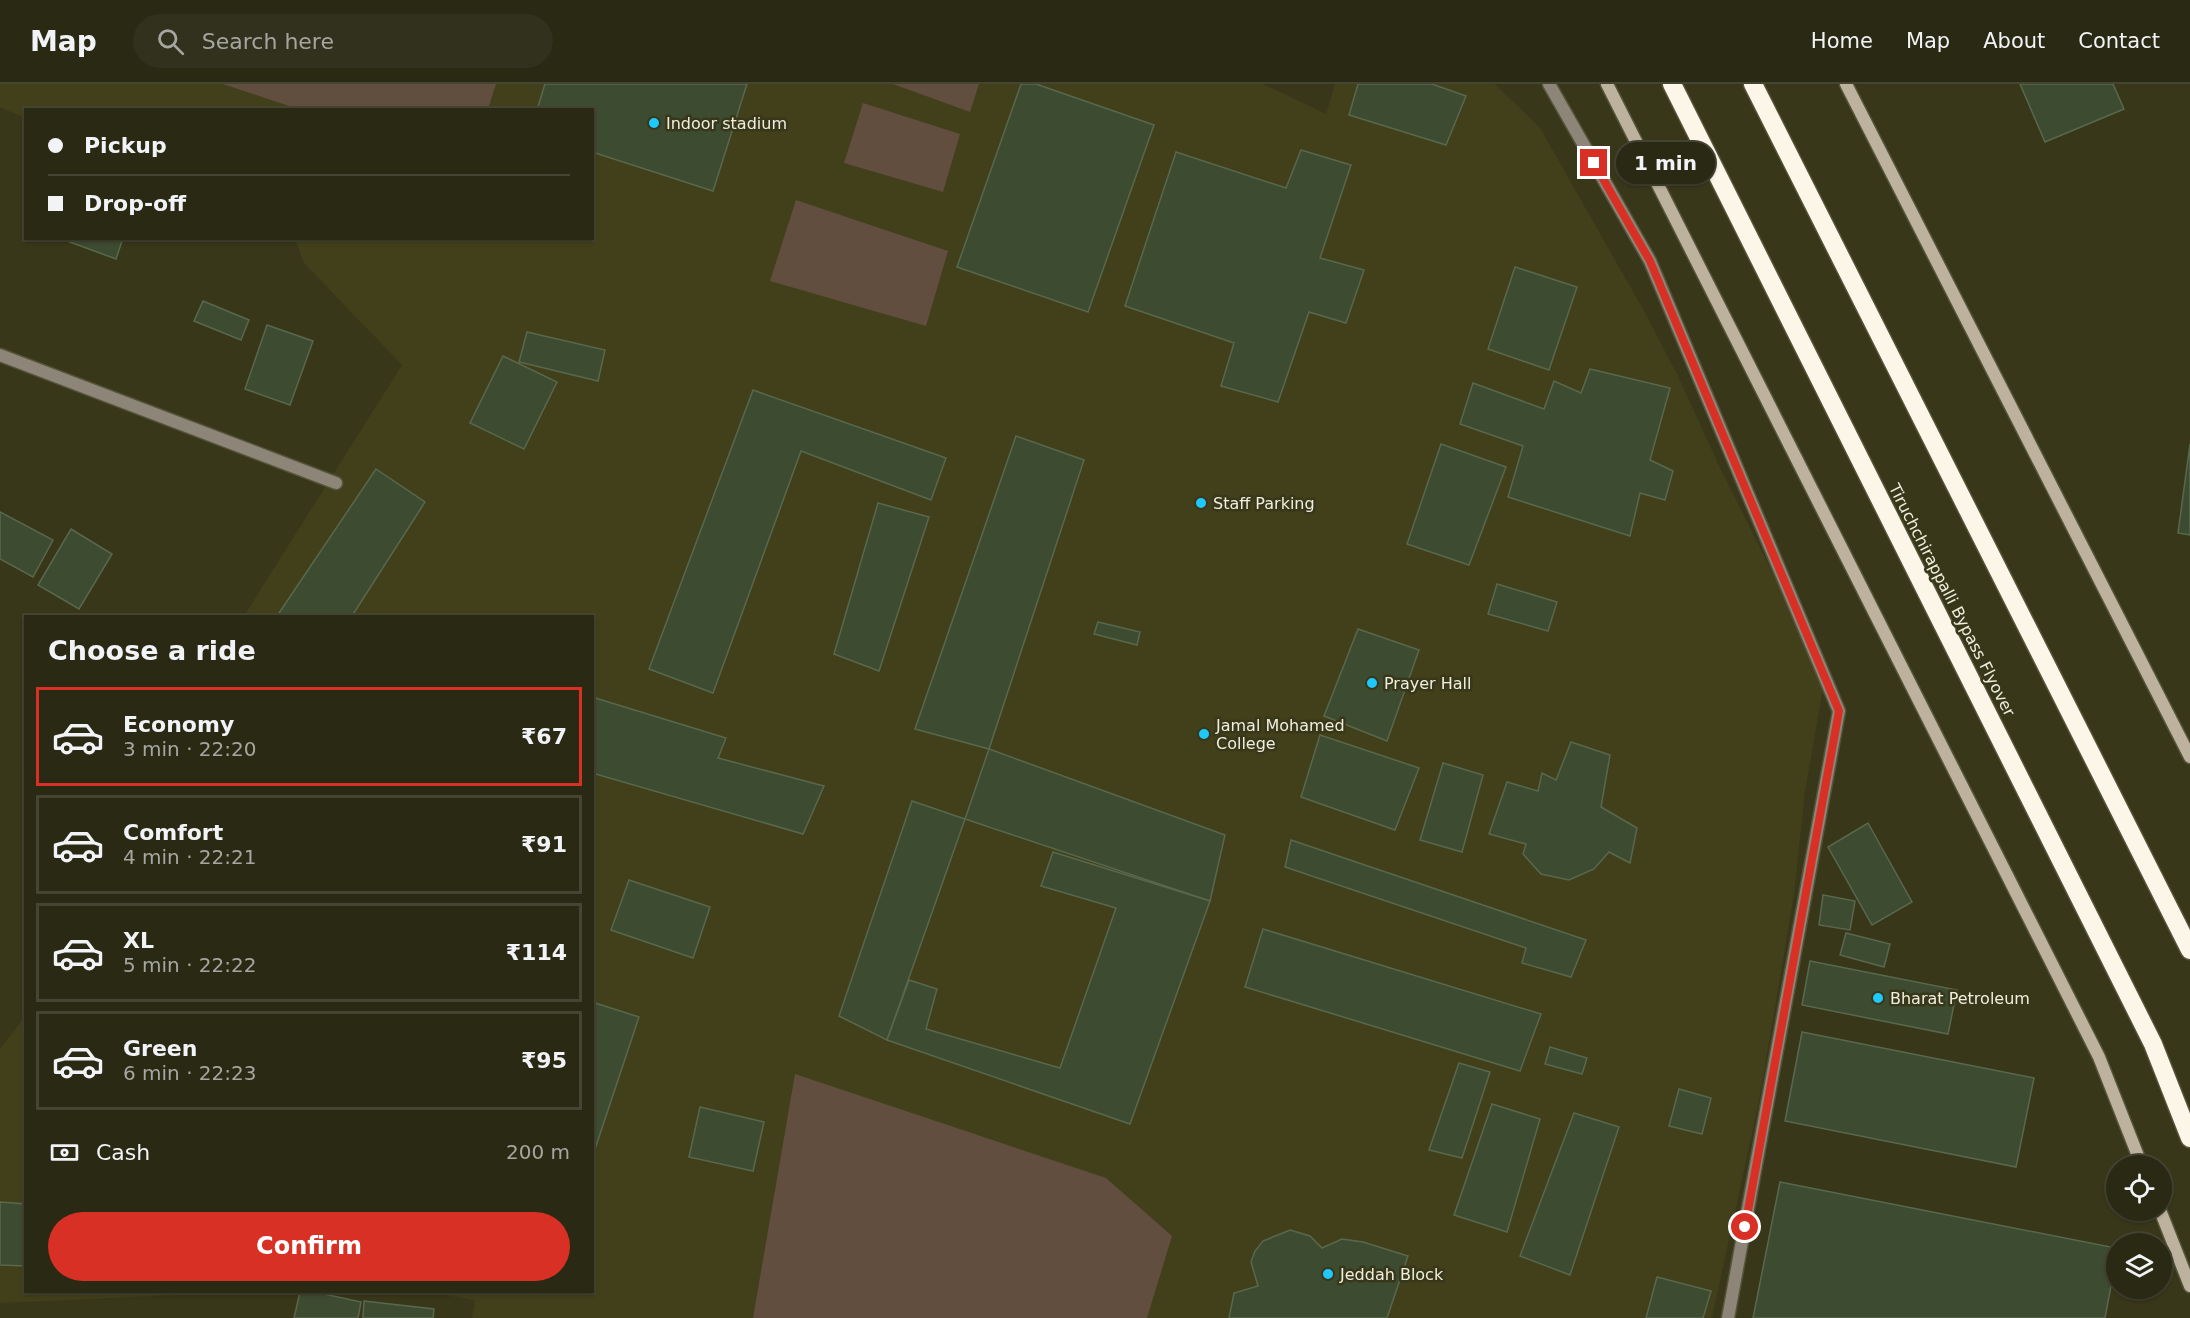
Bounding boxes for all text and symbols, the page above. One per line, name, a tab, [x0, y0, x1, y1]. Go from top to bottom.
search box	[133, 14, 553, 68]
text: Map	[30, 25, 97, 58]
icon: search	[154, 25, 187, 58]
text: Search here	[202, 29, 334, 54]
text: Home	[1811, 29, 1873, 53]
text: Map	[1906, 29, 1950, 53]
text: About	[1983, 29, 2045, 53]
text: Contact	[2078, 29, 2160, 53]
place label: Indoor stadium	[666, 114, 787, 133]
marker: Indoor stadium	[647, 116, 661, 130]
text: Pickup	[84, 133, 167, 158]
callout: 1 min	[1615, 142, 1714, 184]
route end	[1580, 149, 1607, 176]
text: 1 min	[1634, 151, 1697, 175]
text: Drop-off	[84, 191, 186, 216]
street label: Tiruchchirappalli Bypass Flyover	[1884, 480, 2019, 720]
place label: Staff Parking	[1213, 494, 1315, 513]
marker: Staff Parking	[1194, 496, 1208, 510]
text: Choose a ride	[48, 635, 256, 666]
place label: Prayer Hall	[1384, 674, 1471, 693]
marker: Prayer Hall	[1365, 676, 1379, 690]
icon: car	[51, 710, 105, 764]
text: Economy	[123, 712, 234, 737]
place label: Jamal Mohamed College	[1215, 716, 1345, 753]
text: ₹67	[521, 724, 567, 749]
marker: Jamal Mohamed College	[1197, 727, 1211, 741]
text: 3 min · 22:20	[123, 737, 257, 761]
icon: car	[51, 818, 105, 872]
text: Comfort	[123, 820, 223, 845]
text: ₹91	[521, 832, 567, 857]
text: 4 min · 22:21	[123, 845, 257, 869]
icon: car	[51, 926, 105, 980]
text: XL	[123, 928, 154, 953]
text: ₹114	[506, 940, 567, 965]
text: 5 min · 22:22	[123, 953, 257, 977]
place label: Bharat Petroleum	[1890, 989, 2030, 1008]
marker: Bharat Petroleum	[1871, 991, 1885, 1005]
icon: car	[51, 1034, 105, 1088]
text: Green	[123, 1036, 197, 1061]
text: ₹95	[521, 1048, 567, 1073]
text: 6 min · 22:23	[123, 1061, 257, 1085]
icon: cash	[48, 1136, 81, 1169]
text: Cash	[96, 1140, 150, 1165]
text: 200 m	[506, 1140, 570, 1164]
map controls	[2106, 1155, 2172, 1299]
button: locate	[2106, 1155, 2172, 1221]
button: Confirm	[48, 1212, 570, 1281]
route start	[1731, 1213, 1758, 1240]
button: layers	[2106, 1233, 2172, 1299]
place label: Jeddah Block	[1339, 1265, 1444, 1284]
marker: Jeddah Block	[1321, 1267, 1335, 1281]

